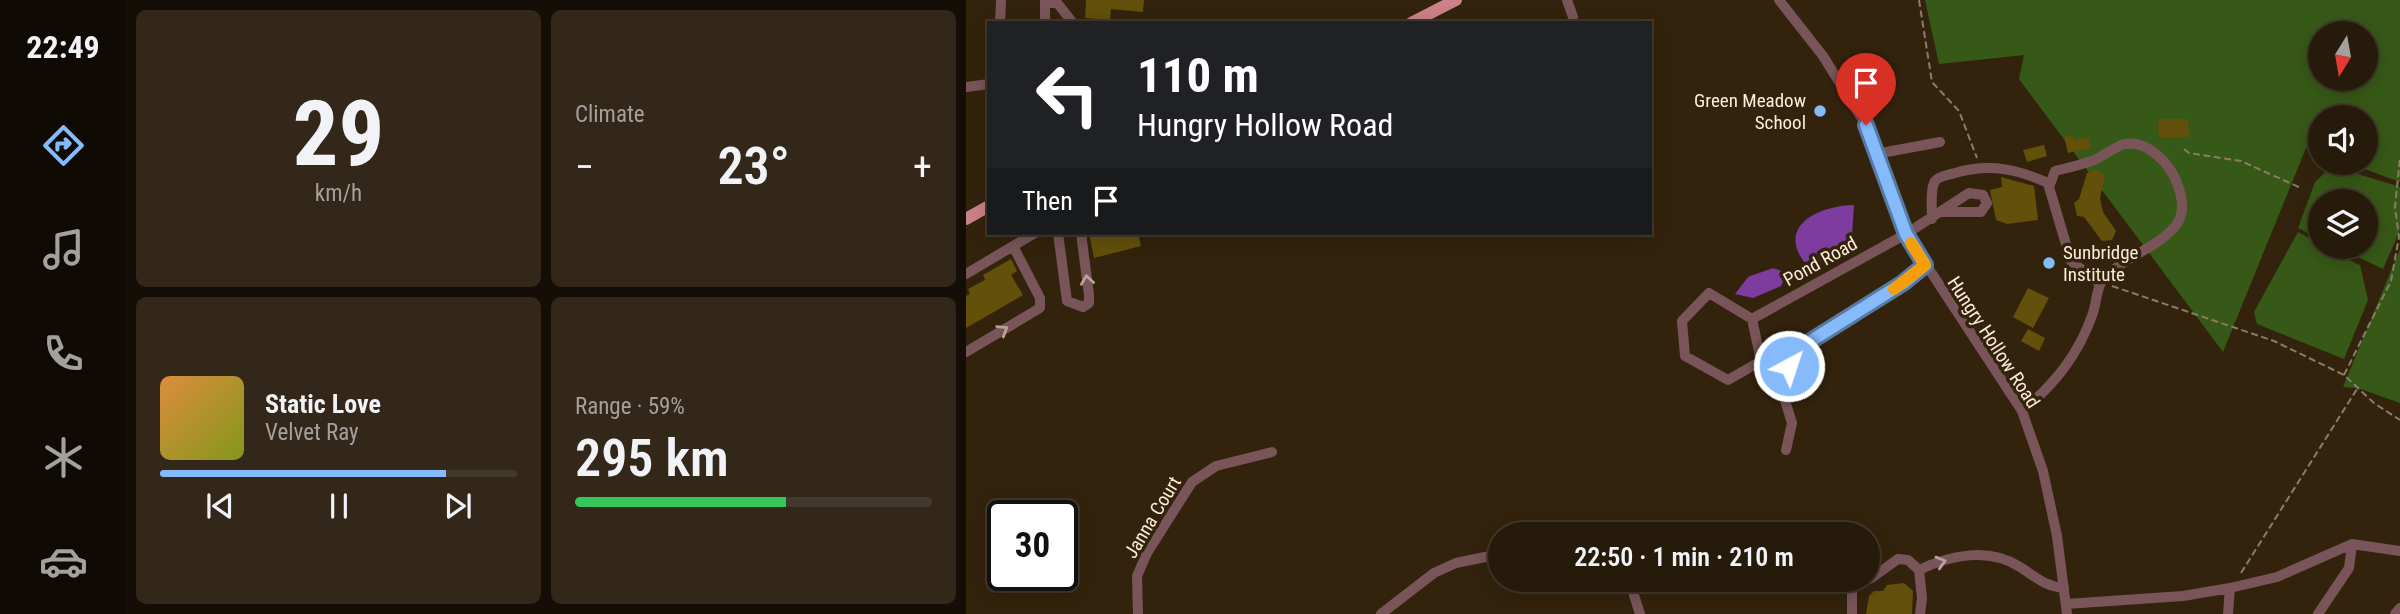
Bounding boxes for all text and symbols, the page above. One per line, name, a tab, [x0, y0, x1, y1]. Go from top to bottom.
north arrow	[2308, 21, 2378, 91]
map controls	[2308, 21, 2378, 259]
text: 22:49	[26, 28, 100, 66]
text: 110 m	[1137, 47, 1259, 104]
icon: left	[1022, 49, 1113, 140]
pin	[1836, 53, 1896, 125]
icon: arrive	[1847, 64, 1885, 102]
text: 29	[293, 81, 384, 187]
place label: Green Meadow School	[1694, 89, 1806, 134]
text: Climate	[575, 101, 645, 128]
marker: Green Meadow School	[1812, 103, 1828, 119]
button: sound	[2308, 105, 2378, 175]
text: Hungry Hollow Road	[1137, 106, 1393, 144]
icon: directions	[39, 121, 88, 170]
text: 23°	[717, 136, 790, 197]
text: −	[575, 145, 594, 189]
text: +	[913, 145, 932, 189]
text: km/h	[315, 180, 362, 207]
icon: arrive	[1087, 182, 1125, 220]
text: Then	[1022, 186, 1073, 216]
button: layers	[2308, 189, 2378, 259]
icon: music	[39, 225, 88, 274]
street label: Pond Road	[1779, 232, 1861, 291]
place label: Sunbridge Institute	[2063, 241, 2139, 286]
marker: Sunbridge Institute	[2041, 255, 2057, 271]
street label: Hungry Hollow Road	[1942, 272, 2045, 412]
one-way arrow	[1080, 274, 1095, 286]
one-way arrow	[996, 326, 1009, 339]
icon: phone	[39, 329, 88, 378]
position arrow	[1752, 329, 1826, 403]
text: Static Love	[265, 389, 381, 419]
text: Range · 59%	[575, 393, 685, 420]
text: Velvet Ray	[265, 419, 359, 446]
text: 295 km	[575, 428, 729, 489]
icon: climate	[39, 433, 88, 482]
street label: Janna Court	[1119, 472, 1186, 562]
icon: previous	[201, 487, 239, 525]
icon: pause	[320, 487, 358, 525]
icon: next	[439, 487, 477, 525]
speed limit sign: 30	[987, 500, 1078, 591]
icon: car	[39, 537, 88, 586]
text: 22:50 · 1 min · 210 m	[1574, 542, 1794, 572]
one-way arrow	[1935, 555, 1947, 570]

